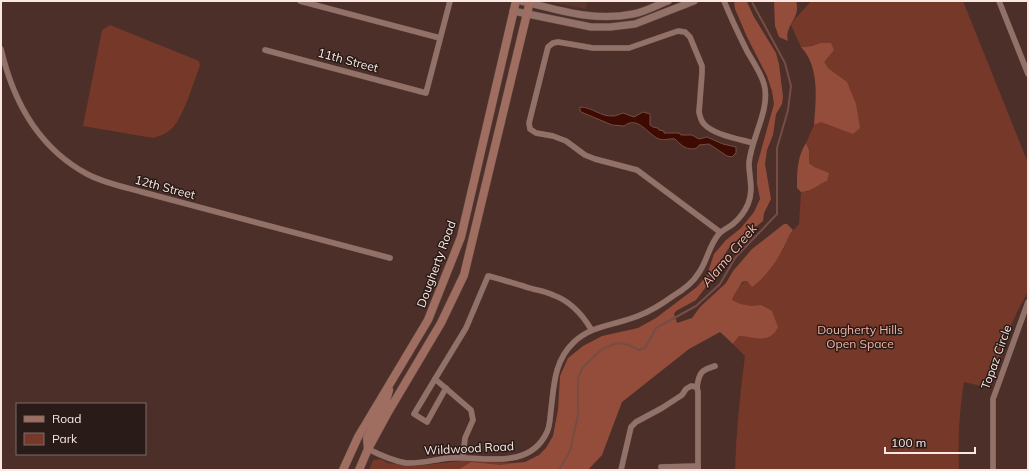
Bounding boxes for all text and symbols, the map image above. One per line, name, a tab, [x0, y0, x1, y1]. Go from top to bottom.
street label: 11th Street	[316, 45, 380, 75]
street label: 12th Street	[133, 172, 197, 202]
street label: Dougherty Road	[413, 218, 459, 310]
water label: Alamo Creek	[697, 220, 760, 290]
park label: Dougherty Hills Open Space	[817, 322, 903, 351]
street label: Topaz Circle	[977, 323, 1015, 391]
legend	[16, 403, 146, 455]
text: Road	[52, 411, 81, 426]
scale bar	[885, 429, 975, 455]
text: Park	[52, 431, 78, 446]
text: 100 m	[891, 435, 926, 450]
street label: Wildwood Road	[424, 438, 514, 458]

